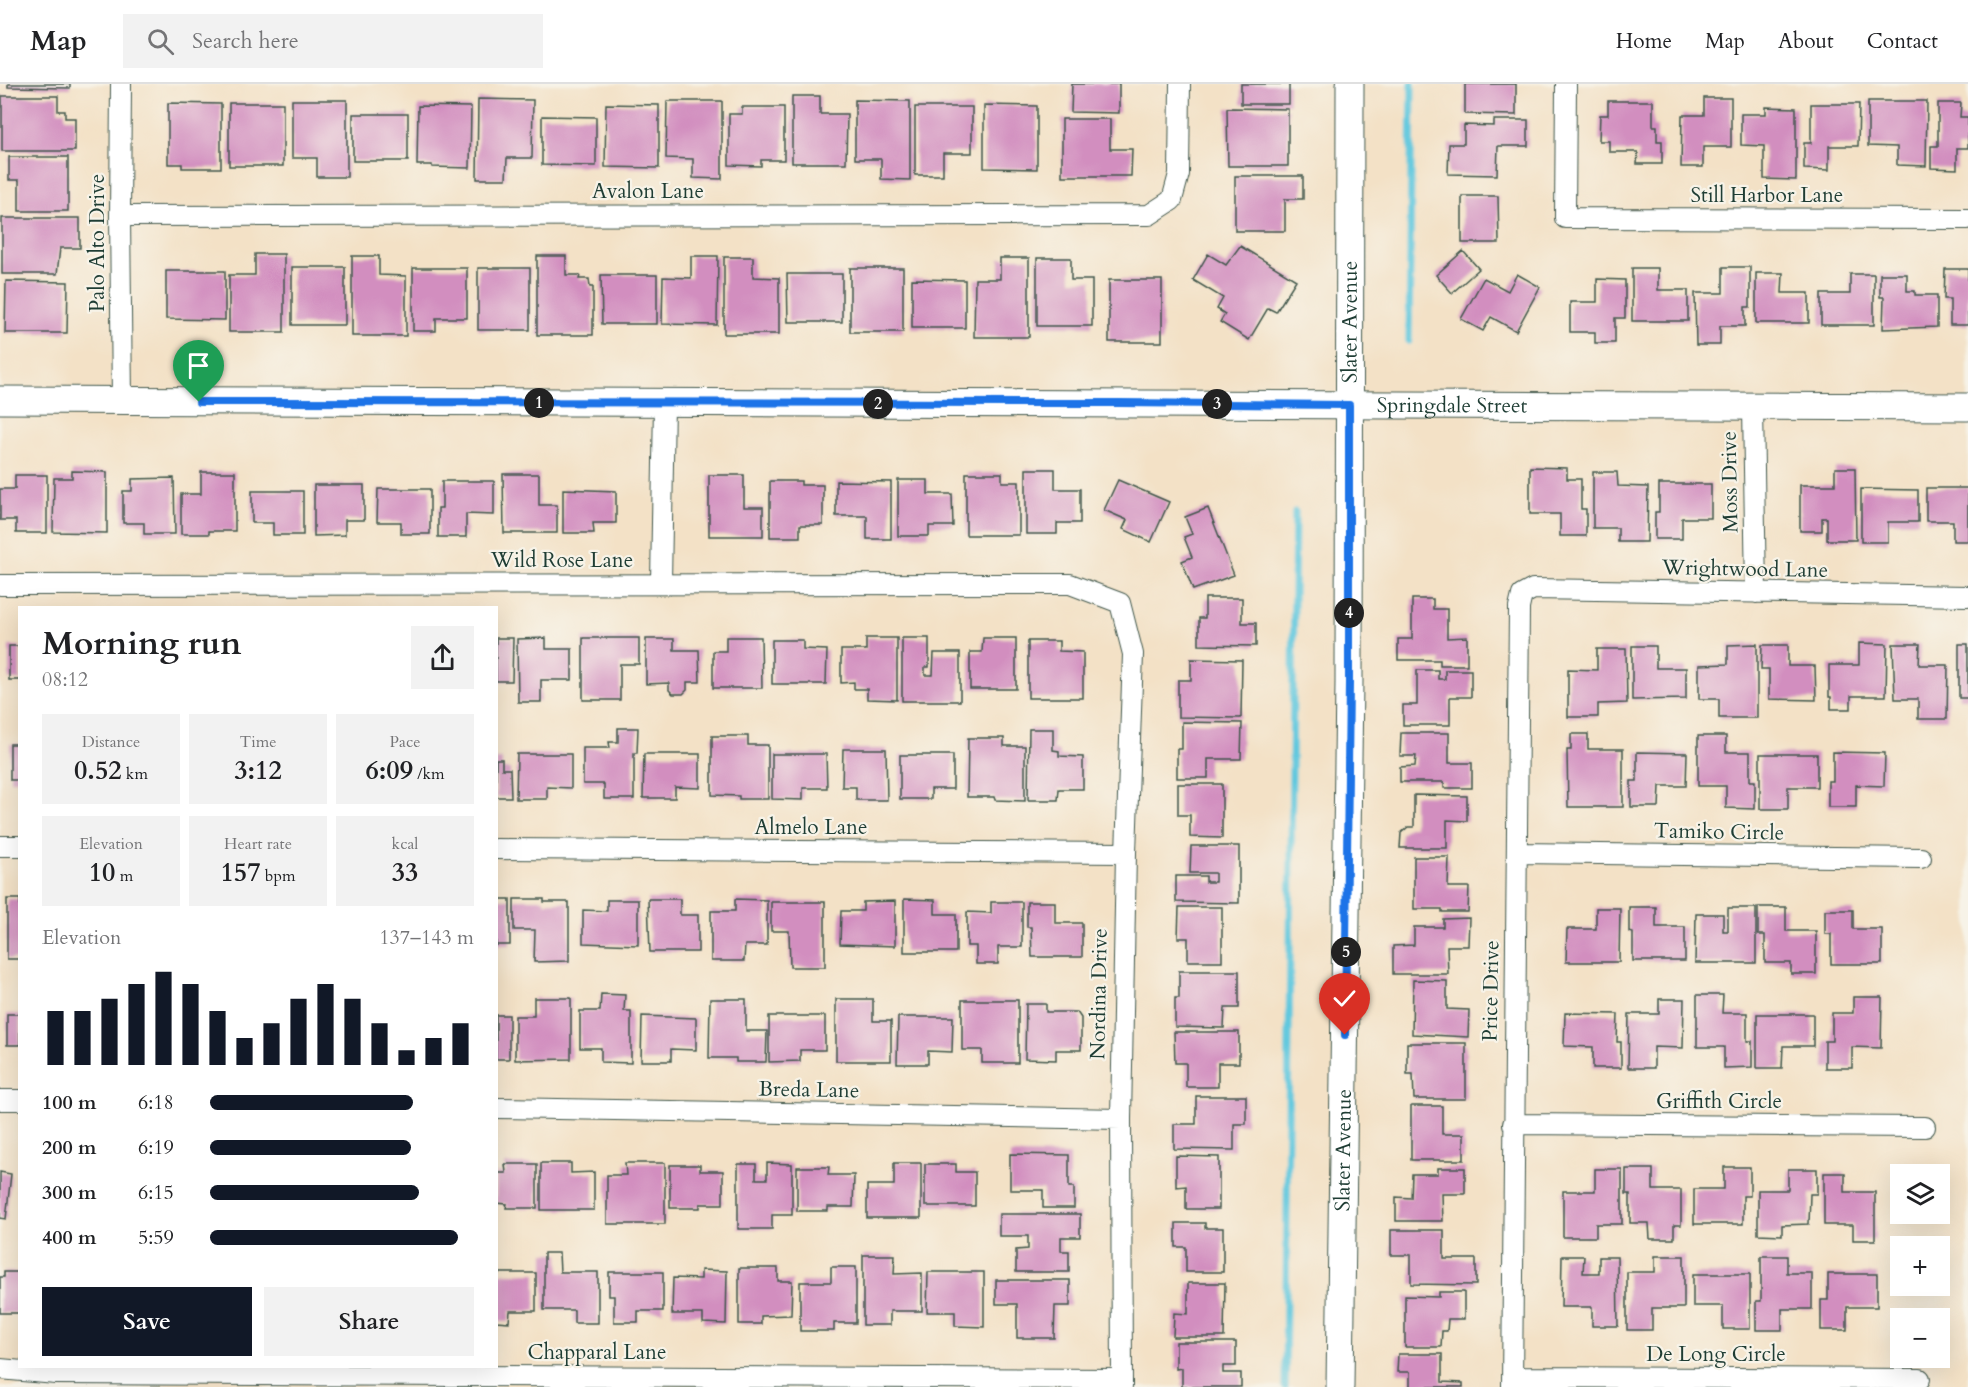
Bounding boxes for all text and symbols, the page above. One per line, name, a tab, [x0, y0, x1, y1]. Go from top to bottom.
search box	[123, 14, 543, 68]
text: Map	[30, 22, 87, 60]
icon: search	[144, 25, 177, 58]
text: Search here	[192, 26, 299, 56]
text: Home	[1616, 27, 1672, 56]
text: Map	[1705, 27, 1745, 56]
text: About	[1778, 27, 1834, 56]
text: Contact	[1867, 27, 1938, 56]
street label: Palo Alto Drive	[83, 174, 112, 312]
street label: Avalon Lane	[592, 177, 704, 206]
street label: Still Harbor Lane	[1691, 181, 1843, 210]
street label: Slater Avenue	[1335, 261, 1364, 383]
pin	[173, 340, 224, 402]
icon: arrive	[182, 349, 215, 382]
pin: 1	[524, 388, 554, 418]
pin: 2	[863, 389, 893, 419]
pin: 3	[1202, 389, 1232, 419]
street label: Springdale Street	[1377, 390, 1528, 420]
text: 1	[535, 392, 543, 414]
text: 2	[874, 393, 882, 415]
text: 3	[1213, 393, 1221, 415]
street label: Moss Drive	[1715, 431, 1745, 533]
street label: Wild Rose Lane	[490, 546, 633, 575]
street label: Wrightwood Lane	[1661, 553, 1828, 585]
pin: 4	[1334, 598, 1364, 628]
text: 4	[1345, 602, 1353, 624]
text: Morning run	[42, 621, 242, 666]
button: share	[411, 626, 474, 689]
text: 08:12	[42, 666, 88, 693]
text: Distance	[82, 731, 140, 753]
text: Time	[239, 731, 277, 753]
text: Pace	[390, 731, 420, 753]
text: 0.52	[74, 753, 122, 788]
text: 3:12	[234, 753, 282, 788]
text: 6:09	[365, 753, 413, 788]
text: km	[122, 763, 148, 785]
text: /km	[413, 763, 445, 785]
street label: Almelo Lane	[754, 813, 868, 842]
street label: Tamiko Circle	[1654, 816, 1784, 848]
text: Elevation	[79, 833, 143, 855]
text: Heart rate	[224, 833, 292, 855]
text: kcal	[392, 833, 418, 855]
text: 10	[89, 855, 115, 890]
text: 157	[221, 855, 261, 890]
text: 33	[392, 855, 418, 890]
text: m	[115, 865, 133, 887]
text: bpm	[261, 865, 295, 887]
text: Elevation	[42, 924, 121, 951]
text: 137–143 m	[379, 924, 474, 951]
street label: Nordina Drive	[1083, 928, 1115, 1060]
pin: 5	[1331, 937, 1361, 967]
street label: Price Drive	[1476, 940, 1506, 1042]
text: 5	[1342, 941, 1350, 963]
pin	[1319, 973, 1370, 1035]
icon: check	[1328, 982, 1361, 1015]
street label: Breda Lane	[758, 1075, 860, 1105]
street label: Griffith Circle	[1656, 1087, 1782, 1116]
text: 100 m	[42, 1089, 97, 1116]
text: 6:18	[138, 1089, 174, 1116]
street label: Slater Avenue	[1328, 1089, 1358, 1211]
text: 200 m	[42, 1134, 97, 1161]
text: 6:19	[138, 1134, 174, 1161]
map controls	[1890, 1164, 1950, 1368]
button: layers	[1890, 1164, 1950, 1224]
text: 300 m	[42, 1179, 97, 1206]
text: 6:15	[138, 1179, 174, 1206]
text: 400 m	[42, 1224, 97, 1251]
text: 5:59	[138, 1224, 174, 1251]
button: +	[1890, 1236, 1950, 1296]
button: Save	[42, 1287, 252, 1356]
button: Share	[264, 1287, 474, 1356]
button: −	[1890, 1308, 1950, 1368]
street label: Chapparal Lane	[527, 1338, 667, 1367]
street label: De Long Circle	[1646, 1340, 1786, 1369]

